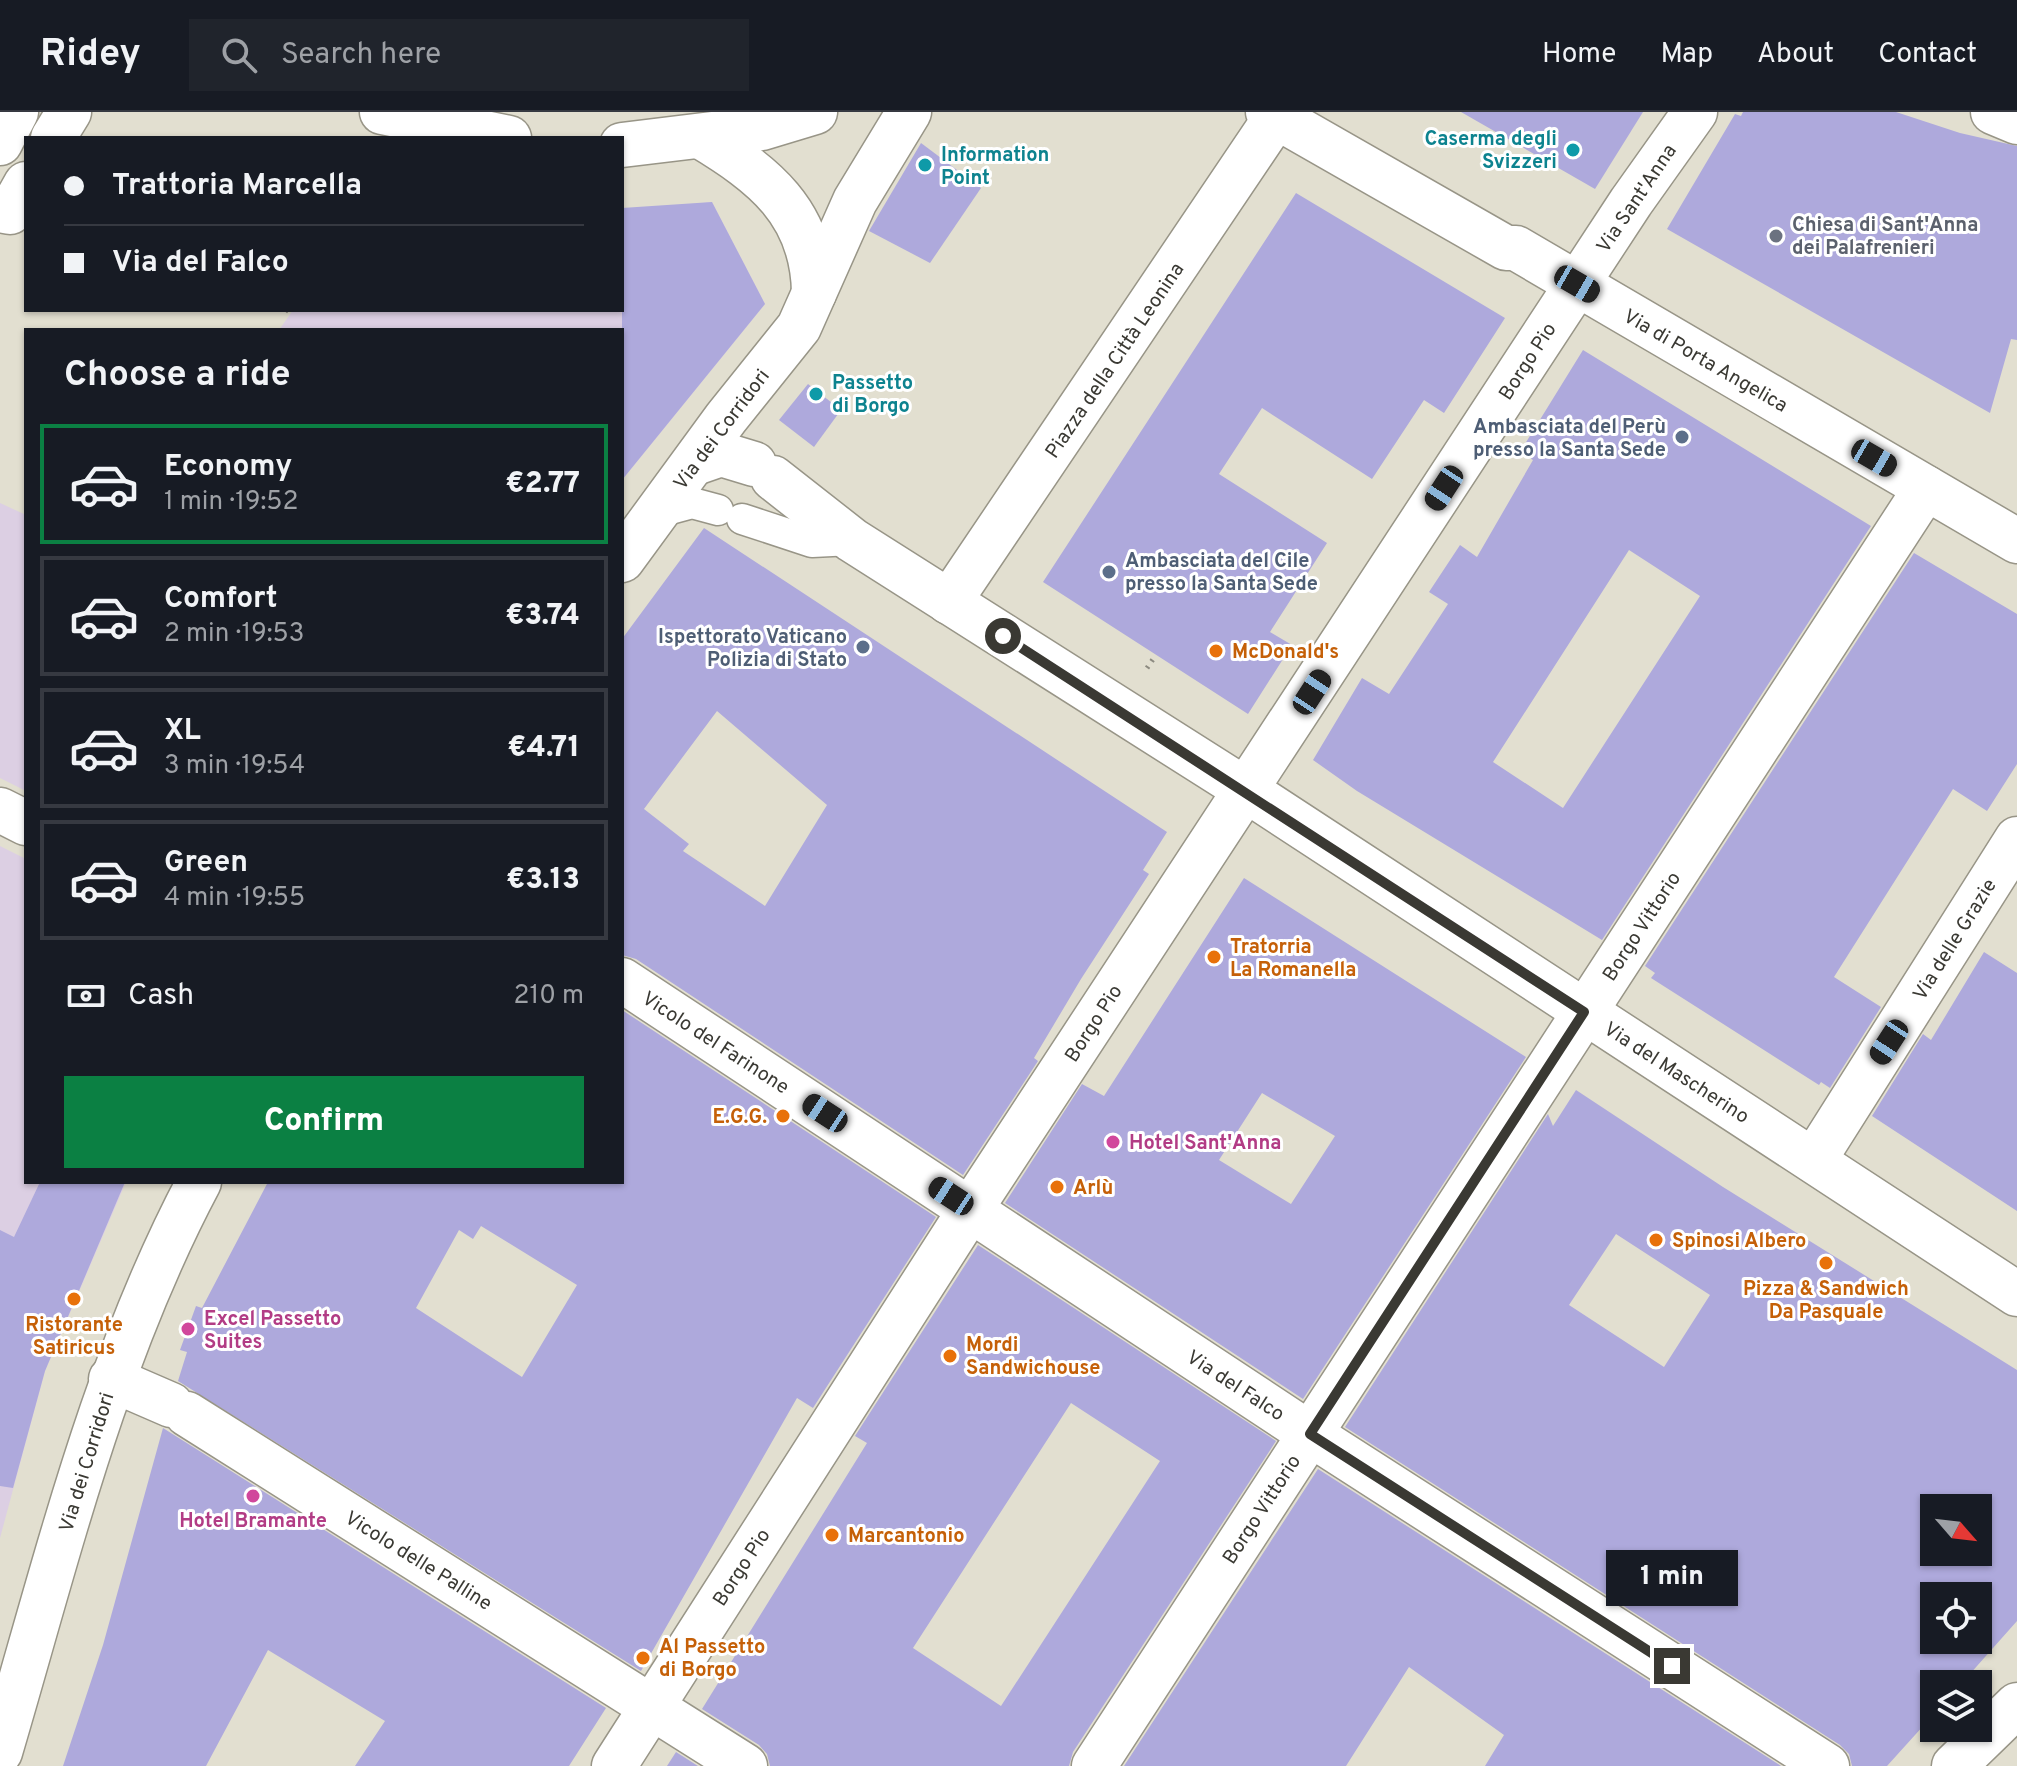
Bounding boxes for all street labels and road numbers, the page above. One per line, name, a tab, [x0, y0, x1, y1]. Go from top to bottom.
street label: Via Sant'Anna	[1592, 140, 1684, 259]
street label: Piazza della Città Leonina	[1040, 258, 1191, 464]
street label: Via di Porta Angelica	[1618, 304, 1792, 419]
street label: Borgo Pio	[1494, 318, 1563, 406]
street label: Via dei Corridori	[669, 365, 777, 496]
street label: Borgo Vittorio	[1598, 867, 1688, 987]
street label: Via delle Grazie	[1908, 874, 2004, 1006]
street label: Borgo Pio	[1060, 980, 1129, 1068]
street label: Vicolo del Farinone	[636, 986, 794, 1101]
street label: Via del Mascherino	[1598, 1017, 1754, 1130]
street label: Via del Falco	[1181, 1345, 1289, 1428]
street label: Via dei Corridori	[54, 1390, 122, 1536]
street label: Borgo Vittorio	[1218, 1450, 1308, 1570]
street label: Vicolo delle Palline	[339, 1506, 497, 1618]
street label: Borgo Pio	[708, 1524, 777, 1612]

